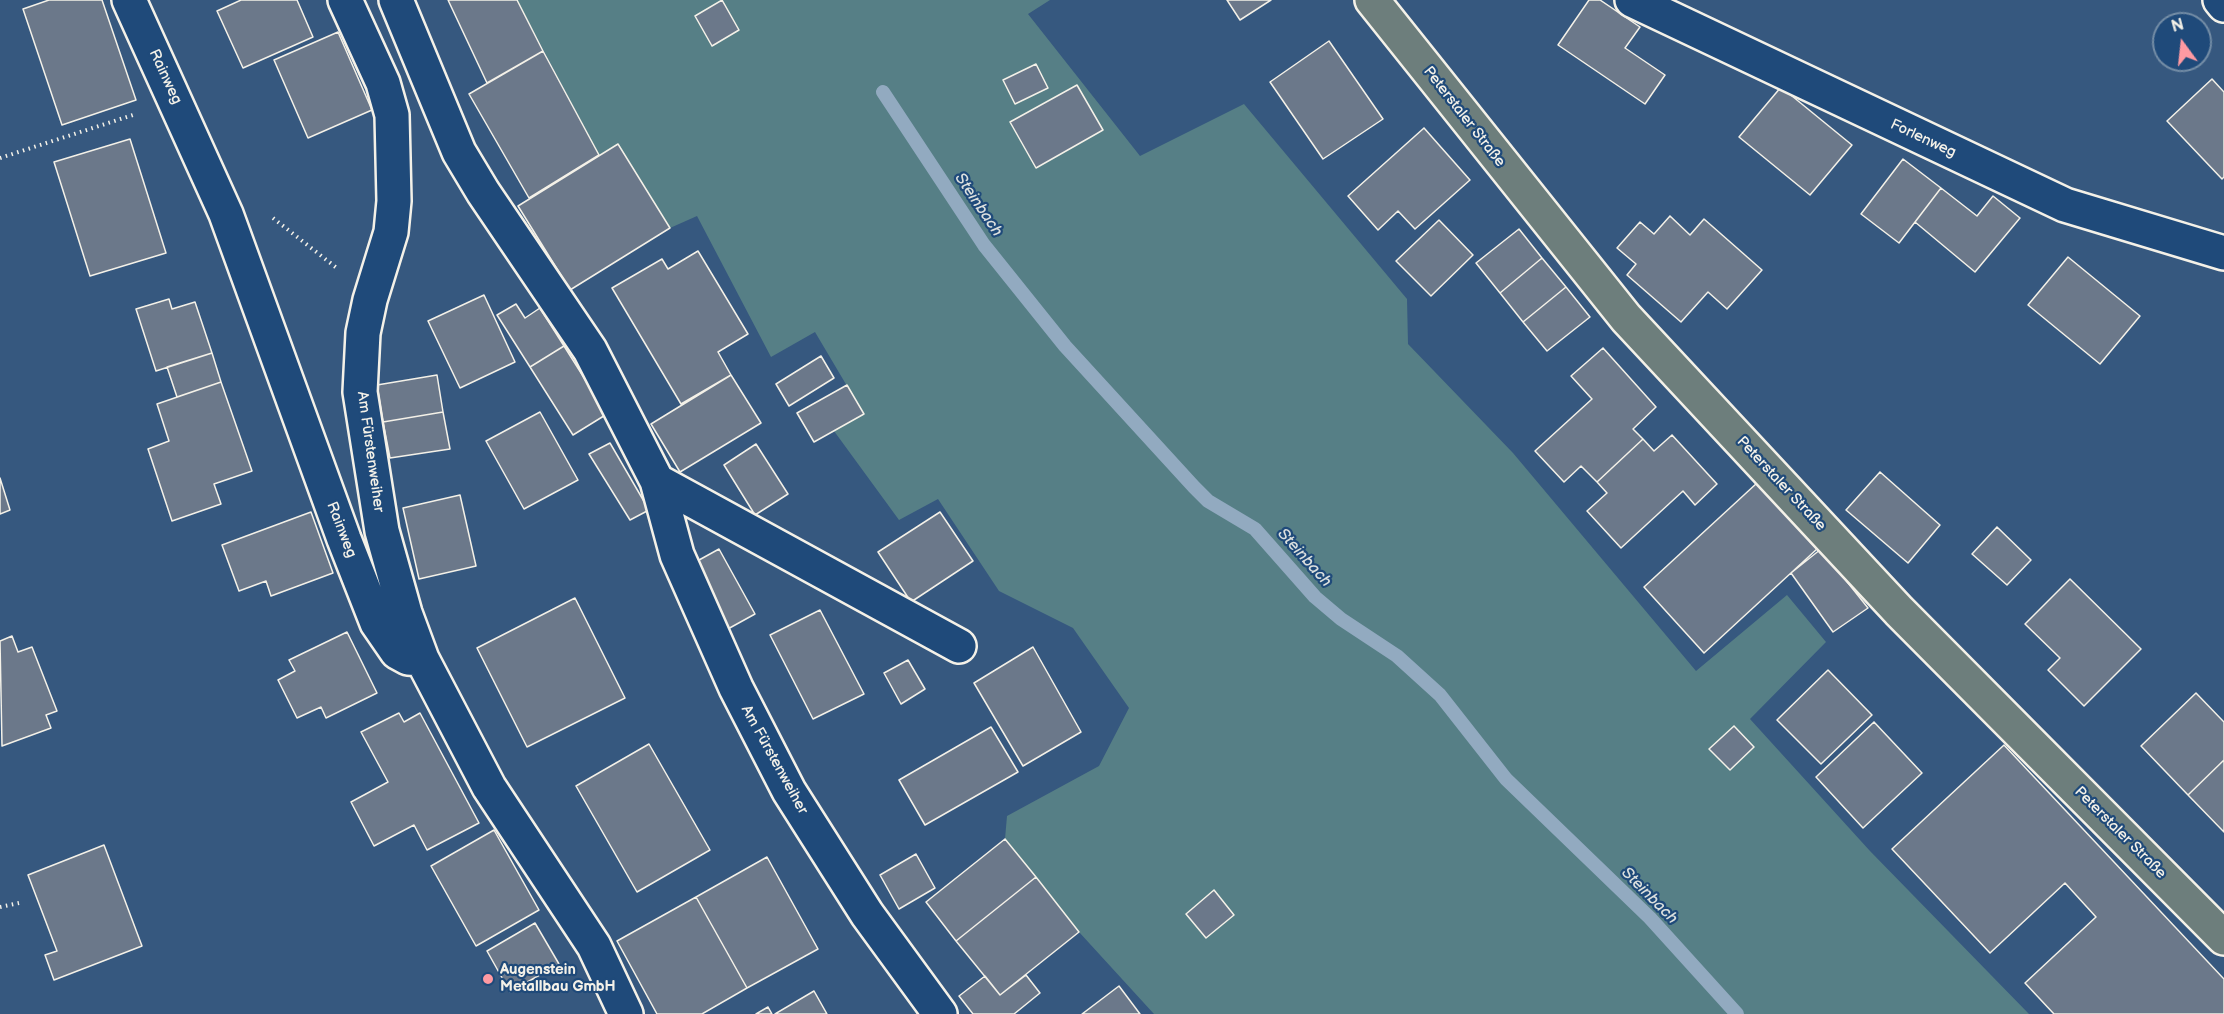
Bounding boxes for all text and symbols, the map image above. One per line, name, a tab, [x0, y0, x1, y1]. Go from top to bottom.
north arrow	[2152, 12, 2212, 72]
text: N	[2169, 15, 2186, 37]
street label: Rainweg	[144, 47, 186, 107]
street label: Peterstaler Straße	[1419, 63, 1509, 171]
street label: Forlenweg	[1887, 116, 1959, 162]
water label: Steinbach	[950, 170, 1006, 240]
street label: Am Fürstenweiher	[353, 390, 387, 514]
street label: Peterstaler Straße	[1733, 433, 1829, 535]
street label: Rainweg	[322, 499, 360, 561]
water label: Steinbach	[1273, 525, 1335, 591]
street label: Am Fürstenweiher	[737, 702, 811, 818]
street label: Peterstaler Straße	[2070, 783, 2170, 883]
water label: Steinbach	[1617, 864, 1681, 928]
place label: Augenstein Metallbau GmbH	[500, 961, 616, 996]
marker: Augenstein Metallbau GmbH	[481, 972, 495, 986]

